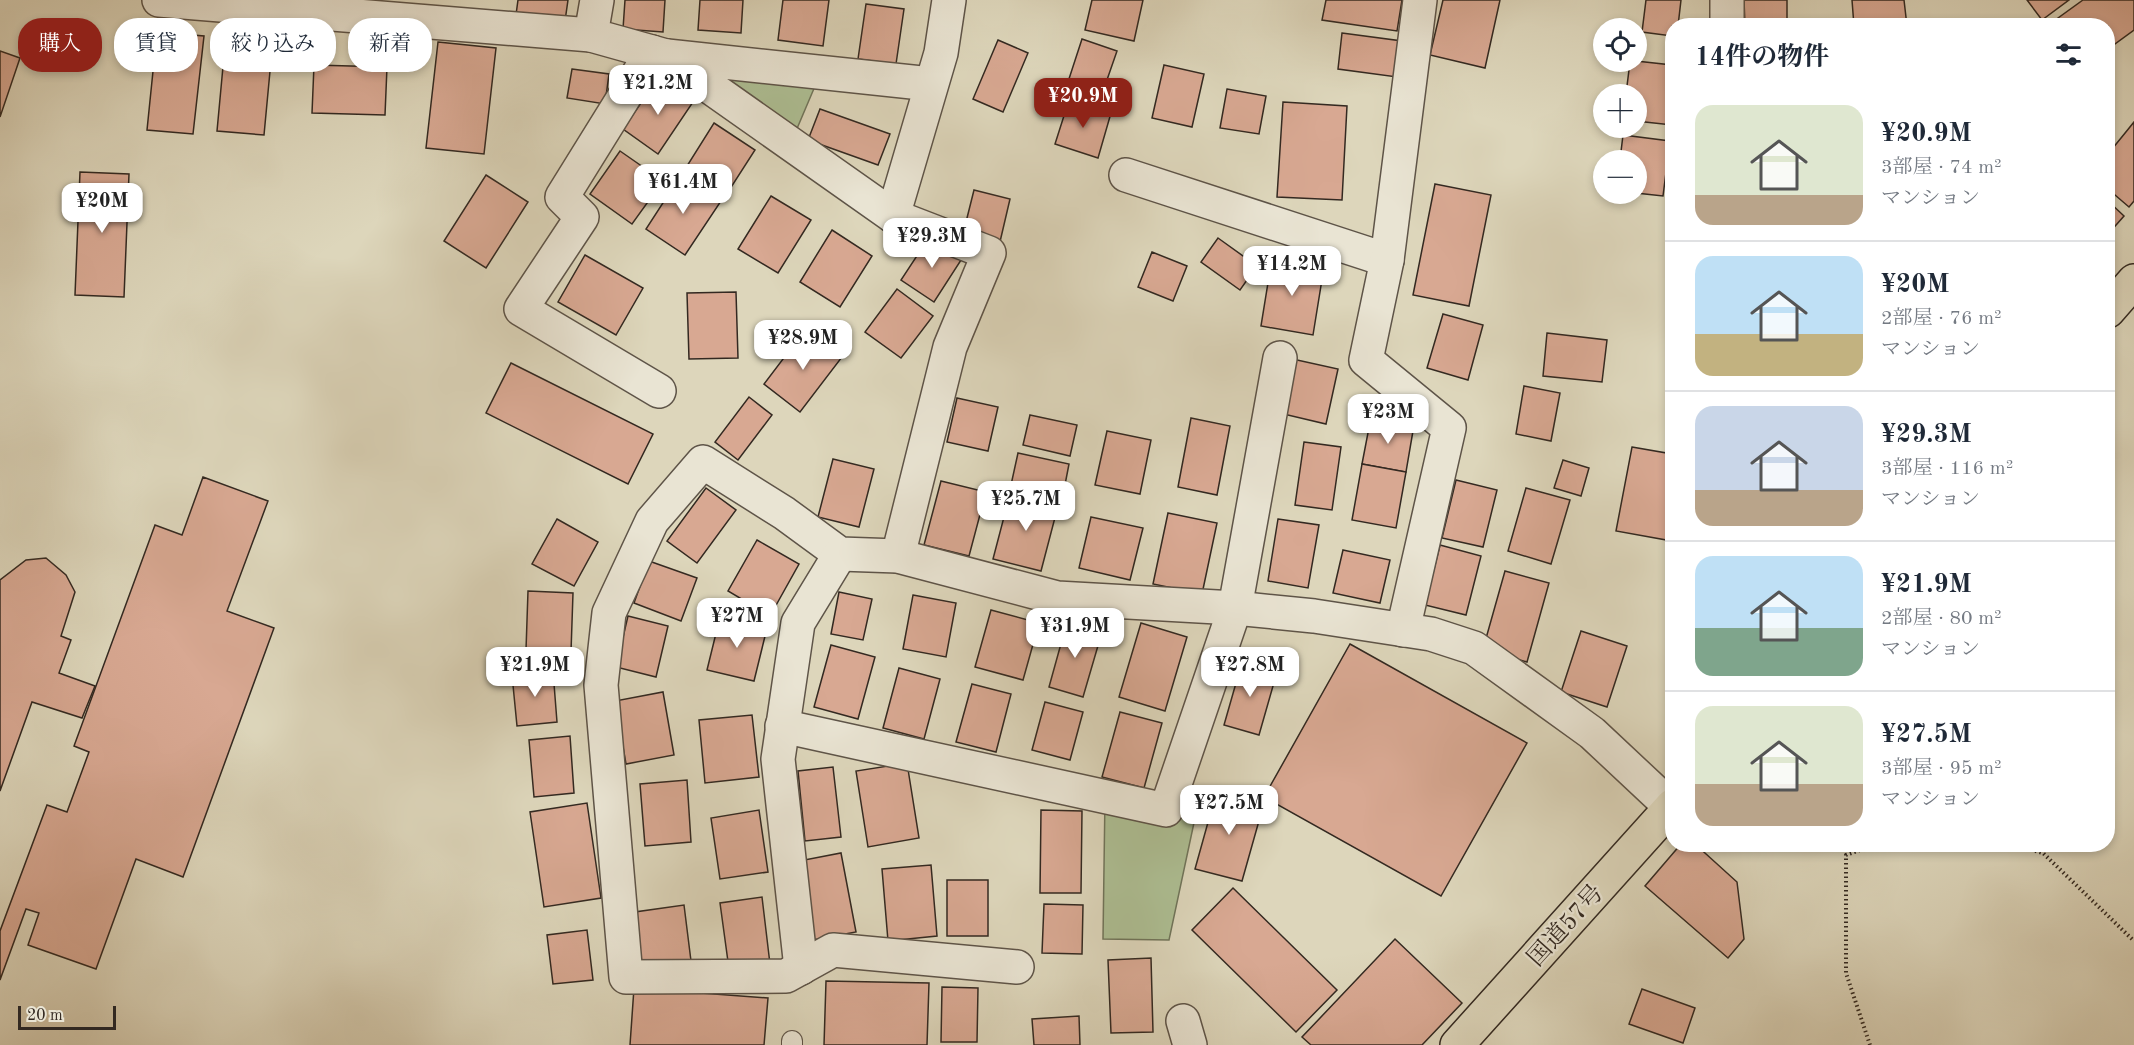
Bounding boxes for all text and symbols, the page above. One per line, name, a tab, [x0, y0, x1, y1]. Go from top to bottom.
chip: 購入	[18, 18, 102, 72]
chip: 賃貸	[114, 18, 198, 72]
chip: 絞り込み	[210, 18, 336, 72]
chip: 新着	[348, 18, 432, 72]
map controls	[1593, 18, 1647, 204]
button: locate	[1593, 18, 1647, 72]
icon: filters	[2052, 38, 2085, 71]
text: 14件の物件	[1695, 45, 1829, 71]
pin: ¥21.2M	[609, 65, 707, 116]
text: ¥21.2M	[623, 74, 693, 94]
pin: ¥20.9M	[1034, 78, 1132, 129]
button: +	[1593, 84, 1647, 138]
text: ¥20.9M	[1048, 87, 1118, 107]
text: ¥20.9M	[1881, 121, 1972, 147]
icon: home	[1743, 129, 1815, 201]
button: −	[1593, 150, 1647, 204]
text: 3部屋 · 74 m²	[1881, 158, 2002, 178]
pin: ¥61.4M	[634, 164, 732, 215]
text: ¥61.4M	[648, 173, 718, 193]
pin: ¥20M	[66, 183, 138, 234]
text: マンション	[1881, 189, 1980, 209]
text: ¥20M	[76, 192, 128, 212]
pin: ¥29.3M	[883, 218, 981, 269]
text: ¥29.3M	[897, 227, 967, 247]
pin: ¥14.2M	[1243, 246, 1341, 297]
text: ¥14.2M	[1257, 255, 1327, 275]
text: ¥20M	[1881, 272, 1949, 298]
icon: home	[1743, 280, 1815, 352]
text: 2部屋 · 76 m²	[1881, 309, 2002, 329]
pin: ¥28.9M	[754, 320, 852, 371]
text: ¥28.9M	[768, 329, 838, 349]
text: マンション	[1881, 340, 1980, 360]
pin: ¥23M	[1352, 394, 1424, 445]
text: ¥23M	[1362, 403, 1414, 423]
text: ¥29.3M	[1881, 422, 1972, 448]
icon: home	[1743, 430, 1815, 502]
text: 3部屋 · 116 m²	[1881, 459, 2013, 479]
pin: ¥25.7M	[977, 481, 1075, 532]
text: ¥25.7M	[991, 490, 1061, 510]
text: マンション	[1881, 490, 1980, 510]
text: ¥21.9M	[1881, 572, 1972, 598]
icon: home	[1743, 580, 1815, 652]
pin: ¥27M	[701, 598, 773, 649]
text: ¥27M	[711, 607, 763, 627]
pin: ¥31.9M	[1026, 608, 1124, 659]
text: 2部屋 · 80 m²	[1881, 609, 2002, 629]
text: ¥31.9M	[1040, 617, 1110, 637]
text: マンション	[1881, 640, 1980, 660]
pin: ¥21.9M	[486, 647, 584, 698]
pin: ¥27.8M	[1201, 647, 1299, 698]
text: ¥21.9M	[500, 656, 570, 676]
text: ¥27.8M	[1215, 656, 1285, 676]
text: ¥27.5M	[1881, 722, 1972, 748]
icon: home	[1743, 730, 1815, 802]
text: 3部屋 · 95 m²	[1881, 759, 2002, 779]
pin: ¥27.5M	[1180, 785, 1278, 836]
text: マンション	[1881, 790, 1980, 810]
text: ¥27.5M	[1194, 794, 1264, 814]
street label: 国道57号	[1522, 879, 1609, 971]
scale bar	[18, 1003, 116, 1030]
text: 20 m	[27, 1008, 63, 1024]

